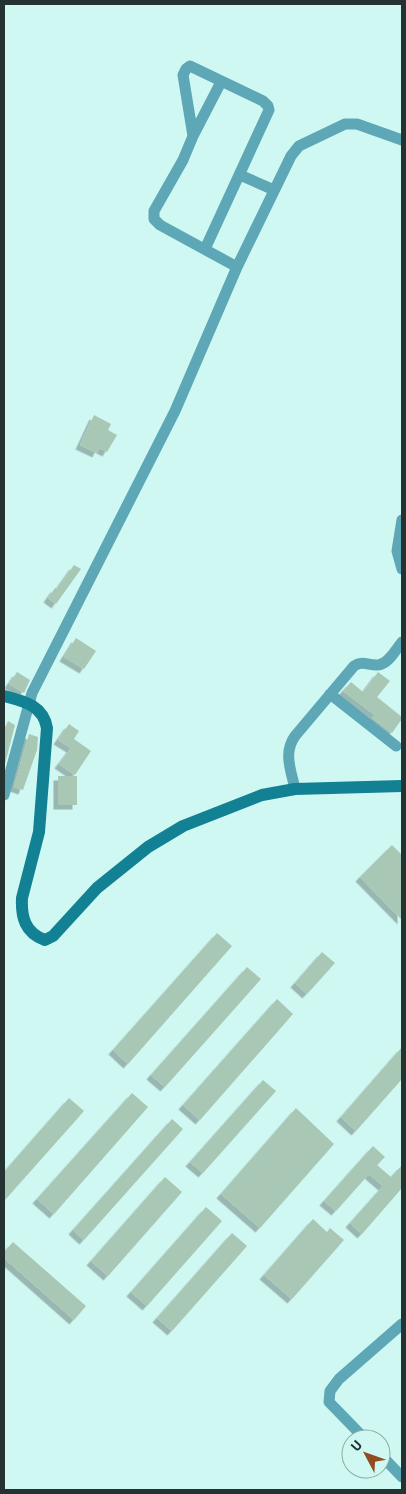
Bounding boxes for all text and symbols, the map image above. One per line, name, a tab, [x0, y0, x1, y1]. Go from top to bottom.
north arrow	[341, 1429, 391, 1479]
text: U	[345, 1435, 367, 1455]

